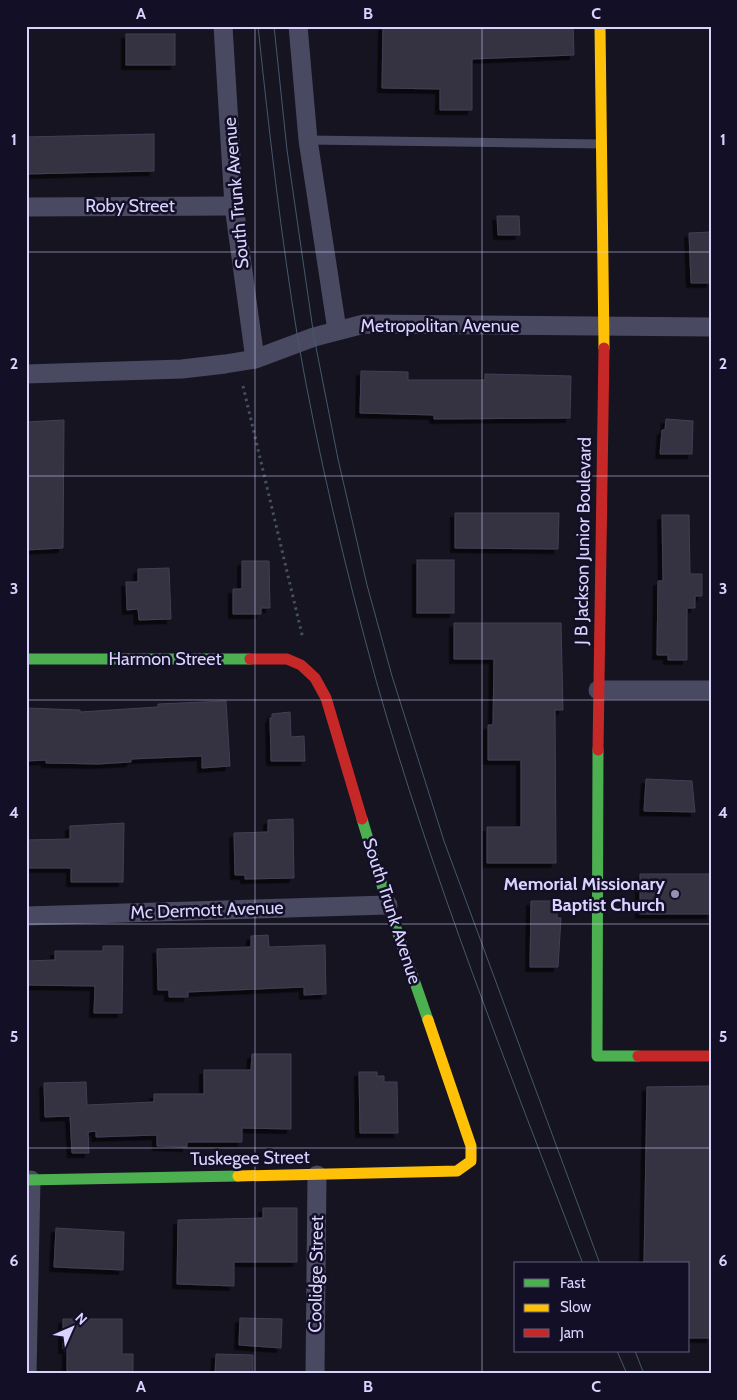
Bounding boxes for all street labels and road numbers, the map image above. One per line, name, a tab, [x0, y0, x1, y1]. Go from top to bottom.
street label: South Trunk Avenue	[218, 116, 254, 270]
street label: Roby Street	[85, 195, 175, 217]
street label: Metropolitan Avenue	[361, 315, 519, 337]
street label: J B Jackson Junior Boulevard	[570, 437, 596, 646]
street label: Harmon Street	[109, 648, 221, 670]
street label: South Trunk Avenue	[358, 835, 426, 987]
street label: Mc Dermott Avenue	[130, 896, 284, 924]
street label: Tuskegee Street	[190, 1146, 310, 1170]
street label: Coolidge Street	[304, 1215, 328, 1333]

